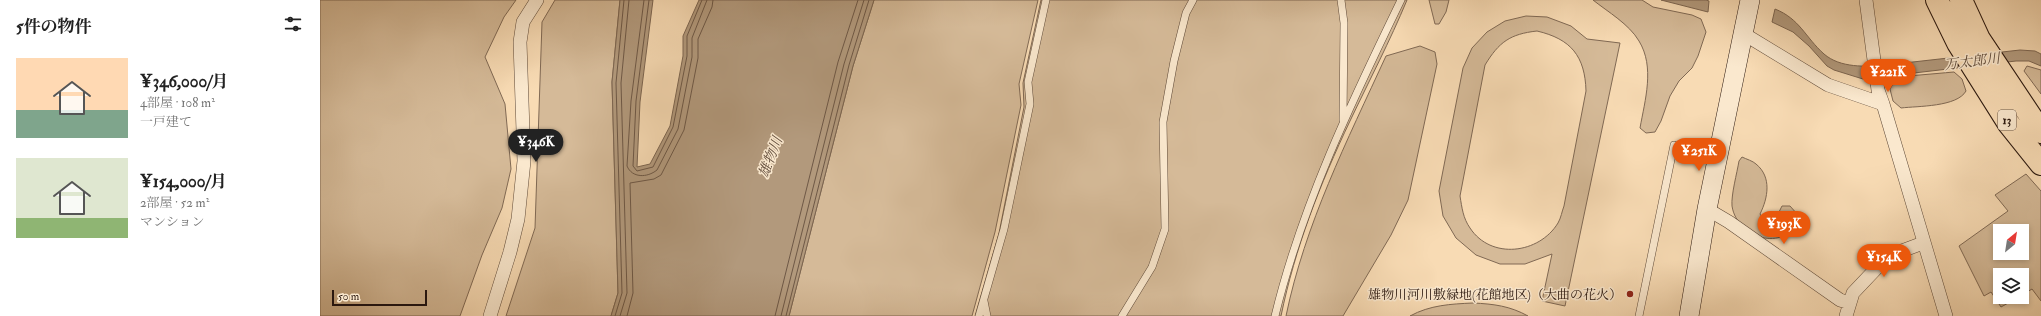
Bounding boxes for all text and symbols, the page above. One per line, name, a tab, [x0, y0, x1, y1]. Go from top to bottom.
icon: filters	[282, 13, 304, 35]
text: 5件の物件	[16, 16, 91, 37]
water label: 万太郎川	[1943, 49, 2003, 73]
pin: ¥221K	[1860, 59, 1916, 93]
text: ¥221K	[1870, 64, 1906, 80]
text: ¥346,000/月	[140, 71, 229, 92]
icon: home	[48, 74, 96, 122]
text: 4部屋 · 108 m²	[140, 95, 215, 111]
road number: 13	[1998, 110, 2016, 130]
text: 一戸建て	[140, 114, 192, 130]
pin: ¥346K	[508, 129, 564, 163]
water label: 雄物川	[755, 133, 787, 180]
text: ¥346K	[517, 134, 555, 150]
pin: ¥251K	[1671, 138, 1727, 172]
text: ¥251K	[1681, 143, 1717, 159]
text: ¥154,000/月	[140, 171, 227, 192]
icon: home	[48, 174, 96, 222]
text: 2部屋 · 52 m²	[140, 195, 209, 211]
pin: ¥193K	[1756, 211, 1812, 245]
text: マンション	[140, 214, 204, 230]
text: ¥193K	[1766, 216, 1802, 232]
north arrow	[1993, 224, 2029, 260]
map controls	[1993, 224, 2029, 304]
pin: ¥154K	[1856, 244, 1912, 278]
text: ¥154K	[1866, 249, 1902, 265]
button: layers	[1993, 268, 2029, 304]
place label: 雄物川河川敷緑地(花館地区)（大曲の花火）	[1368, 287, 1622, 303]
scale bar	[332, 288, 427, 307]
marker: 雄物川河川敷緑地(花館地区)（大曲の花火）	[1625, 289, 1635, 299]
text: 50 m	[338, 290, 359, 303]

